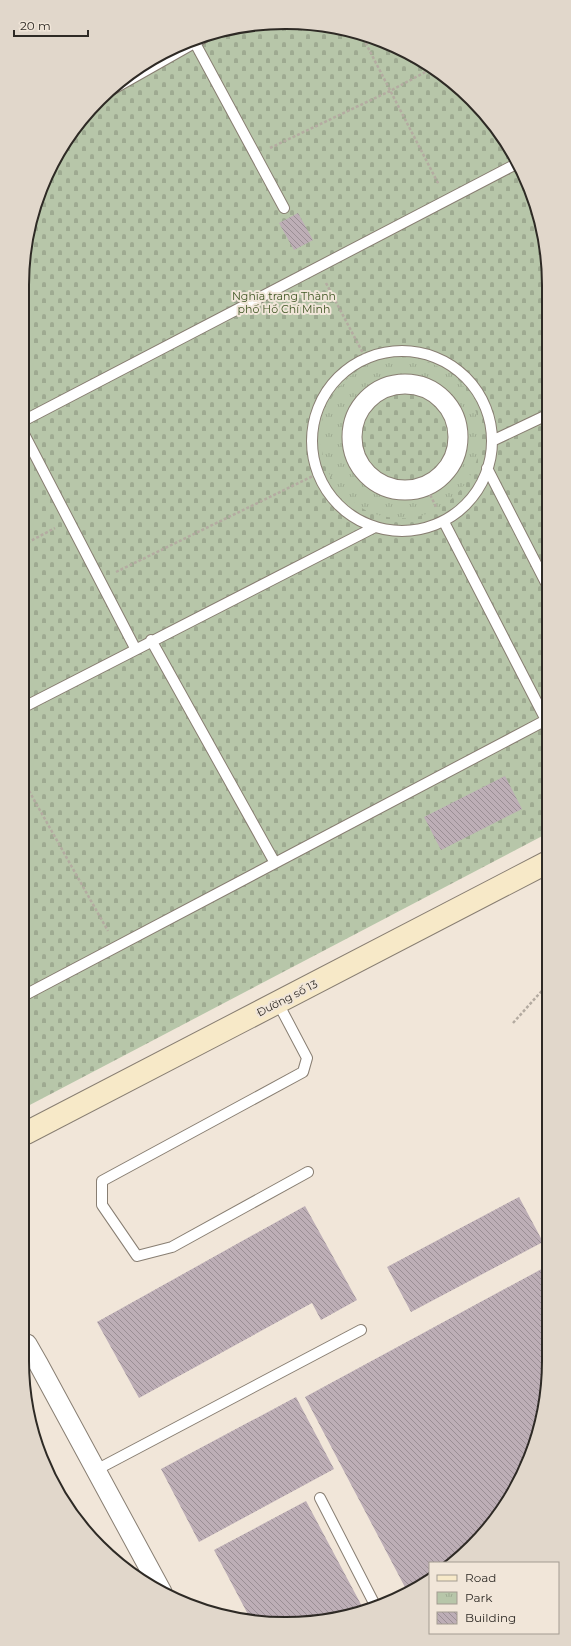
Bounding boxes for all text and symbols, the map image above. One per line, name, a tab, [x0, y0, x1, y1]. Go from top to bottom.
scale bar	[14, 12, 88, 38]
text: 20 m	[20, 18, 51, 33]
park label: Nghĩa trang Thành phố Hồ Chí Minh	[232, 289, 336, 316]
street label: Đường số 13	[254, 977, 320, 1019]
legend	[429, 1562, 559, 1634]
text: Road	[465, 1570, 496, 1585]
text: Park	[465, 1590, 493, 1605]
text: Building	[465, 1610, 516, 1625]

